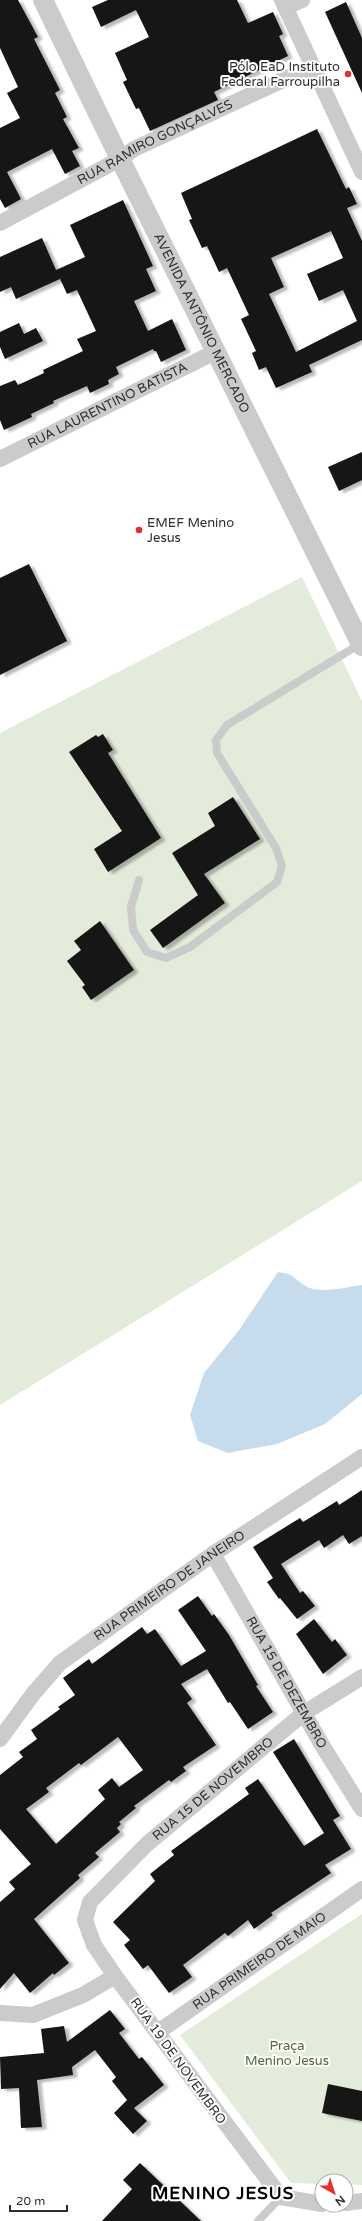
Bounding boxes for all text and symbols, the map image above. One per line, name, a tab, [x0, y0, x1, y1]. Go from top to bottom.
place label: Pólo EaD Instituto Federal Farroupilha	[221, 59, 340, 90]
marker: Pólo EaD Instituto Federal Farroupilha	[343, 69, 353, 79]
street label: RUA RAMIRO GONÇALVES	[75, 96, 235, 188]
street label: AVENIDA ANTÔNIO MERCADO	[150, 231, 253, 416]
street label: RUA LAURENTINO BATISTA	[25, 359, 190, 452]
place label: EMEF Menino Jesus	[147, 515, 234, 546]
marker: EMEF Menino Jesus	[134, 525, 144, 535]
street label: RUA PRIMEIRO DE JANEIRO	[91, 1527, 248, 1644]
street label: RUA 15 DE DEZEMBRO	[242, 1614, 330, 1751]
street label: RUA 15 DE NOVEMBRO	[149, 1734, 277, 1844]
street label: RUA PRIMEIRO DE MAIO	[190, 1908, 329, 2013]
street label: RUA 19 DE NOVEMBRO	[127, 1995, 229, 2127]
park label: Praça Menino Jesus	[245, 2038, 329, 2069]
north arrow	[314, 2173, 354, 2213]
district label: MENINO JESUS	[152, 2183, 294, 2204]
scale bar	[10, 2187, 67, 2213]
text: N	[332, 2193, 348, 2208]
text: 20 m	[16, 2194, 45, 2208]

